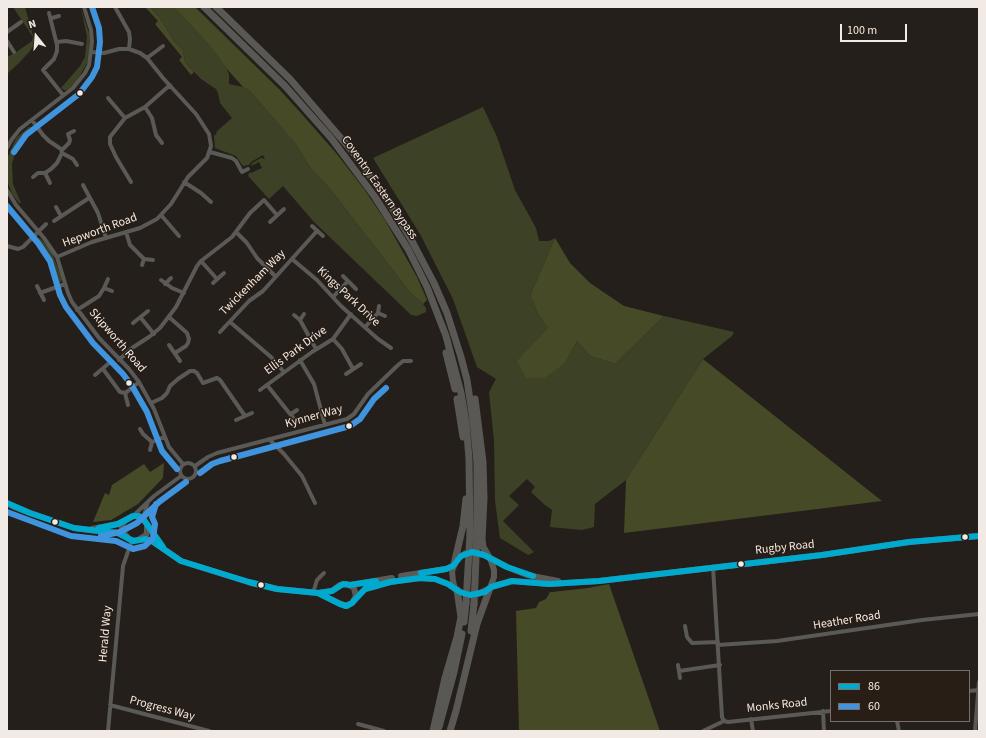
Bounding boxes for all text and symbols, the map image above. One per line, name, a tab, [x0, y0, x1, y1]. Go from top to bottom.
north arrow	[16, 16, 56, 56]
text: N	[27, 16, 38, 32]
scale bar	[842, 16, 909, 42]
text: 100 m	[847, 22, 877, 39]
unlabelled marker	[75, 88, 85, 98]
street label: Coventry Eastern Bypass	[338, 133, 420, 243]
street label: Hepworth Road	[61, 211, 139, 251]
street label: Twickenham Way	[217, 247, 289, 319]
street label: Kings Park Drive	[314, 264, 382, 330]
street label: Skipworth Road	[85, 306, 149, 376]
street label: Ellis Park Drive	[262, 324, 330, 378]
unlabelled marker	[124, 378, 134, 388]
street label: Kynner Way	[284, 402, 344, 432]
unlabelled marker	[344, 421, 354, 431]
unlabelled marker	[229, 452, 239, 462]
unlabelled marker	[50, 517, 60, 527]
unlabelled marker	[960, 532, 970, 542]
street label: Rugby Road	[755, 538, 815, 558]
unlabelled marker	[736, 559, 746, 569]
unlabelled marker	[256, 580, 266, 590]
street label: Herald Way	[96, 605, 116, 663]
street label: Heather Road	[812, 609, 882, 633]
legend	[830, 670, 970, 722]
text: 86	[868, 678, 880, 695]
street label: Progress Way	[128, 693, 196, 725]
street label: Monks Road	[746, 696, 808, 716]
text: 60	[868, 698, 880, 715]

